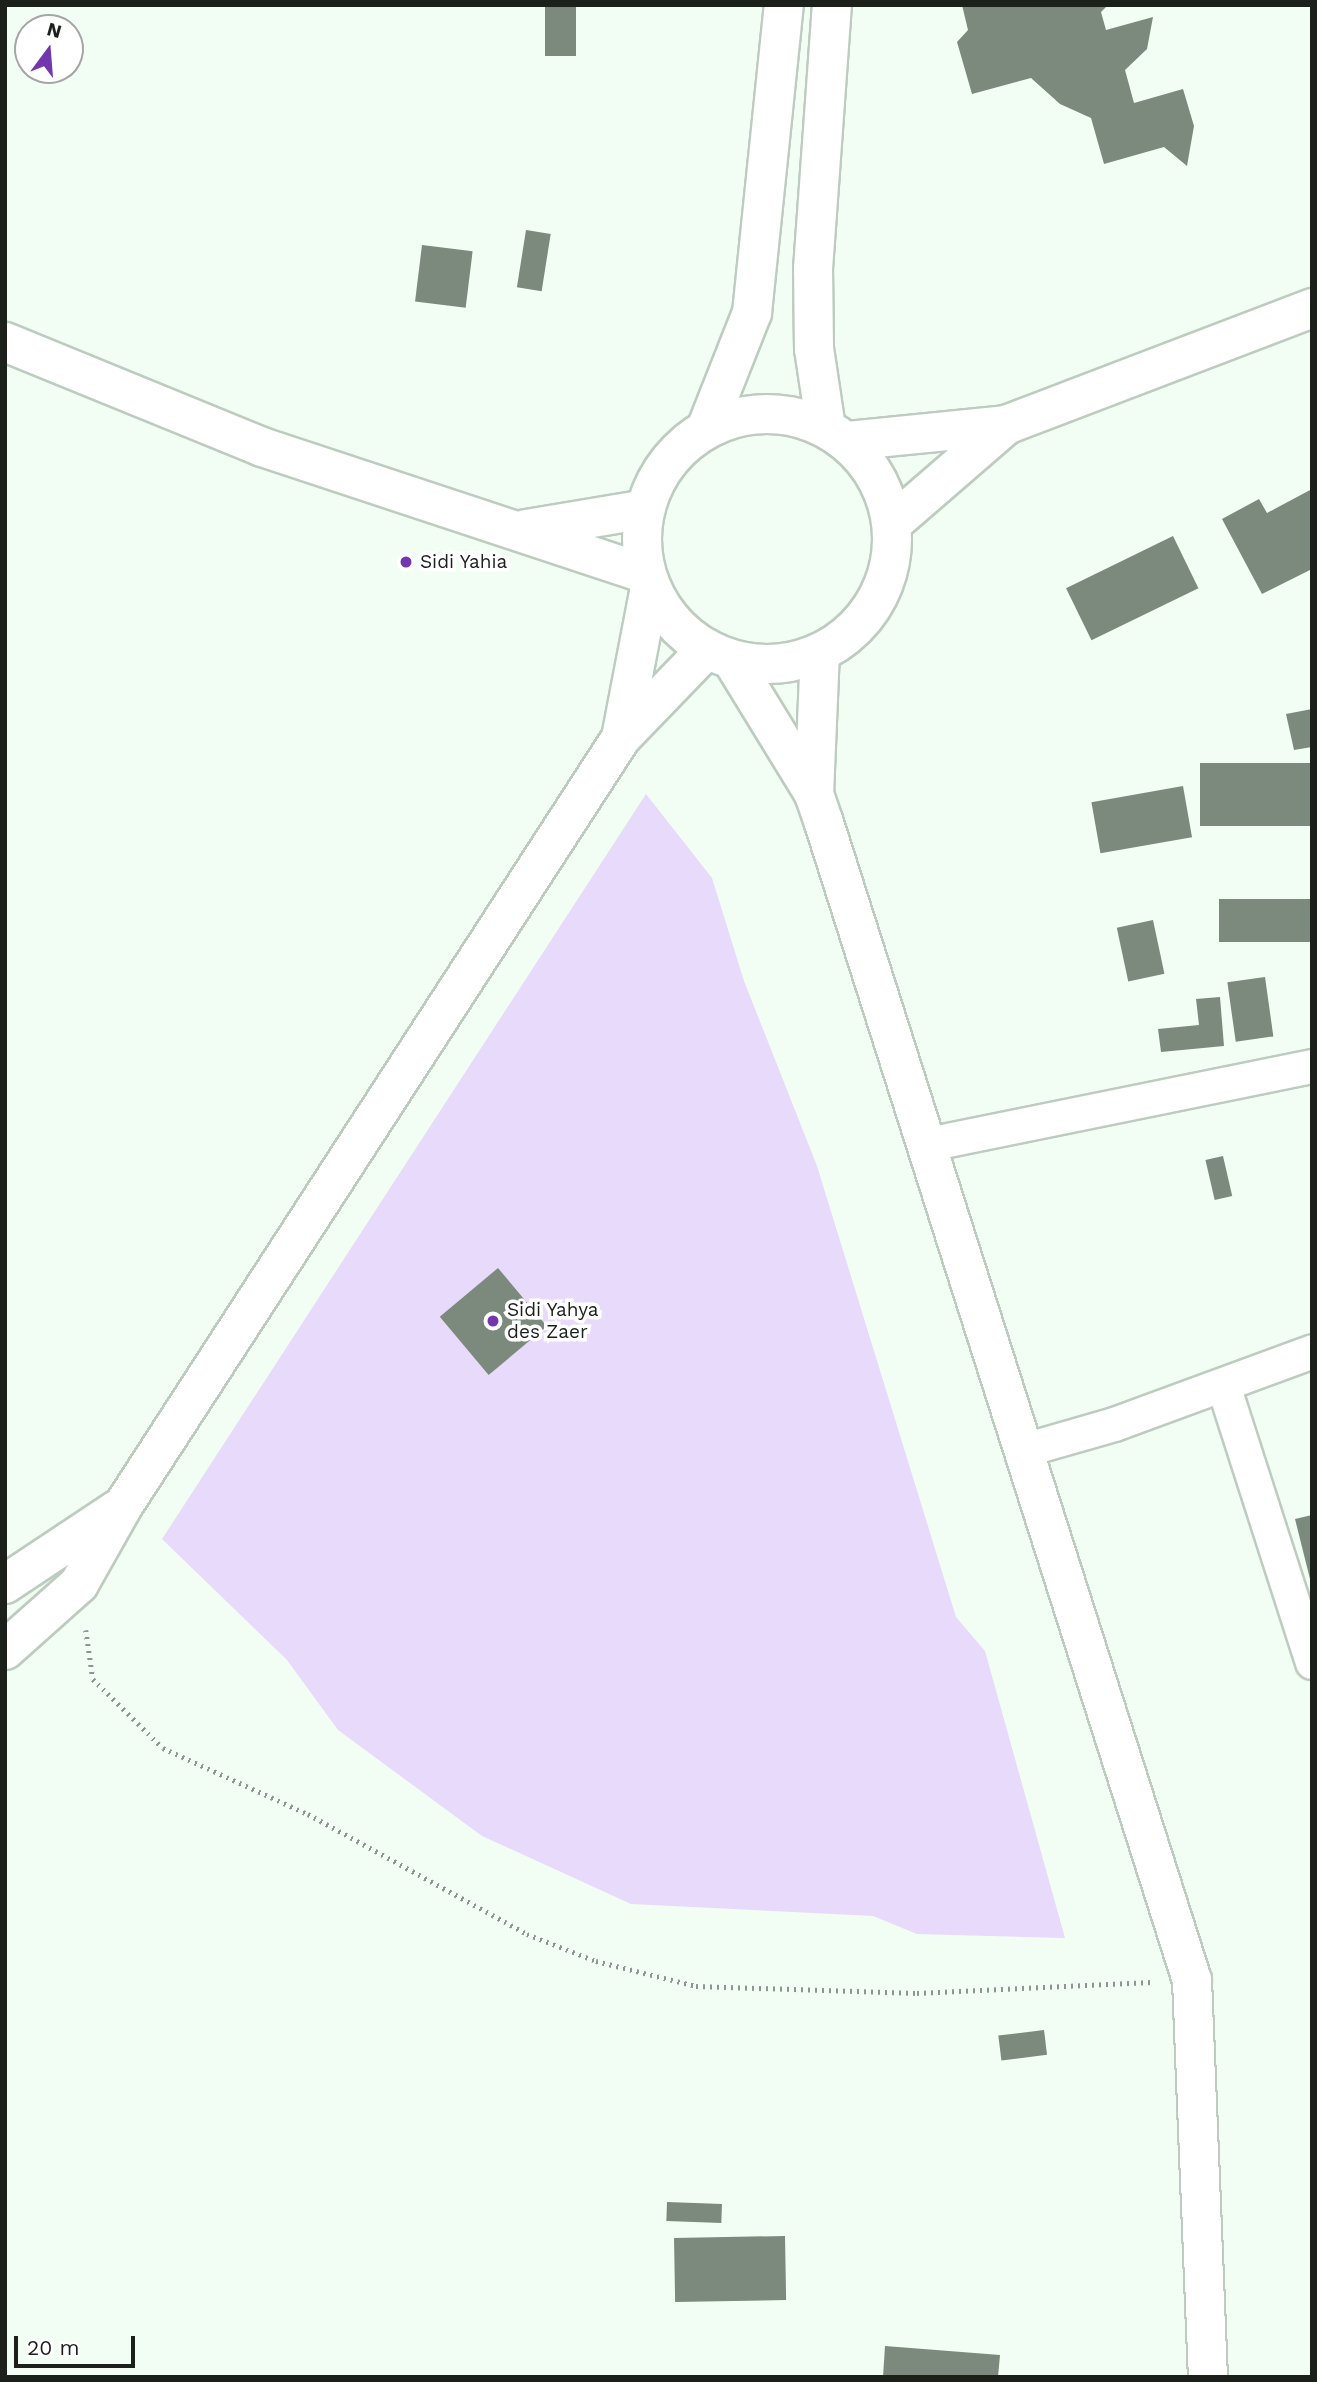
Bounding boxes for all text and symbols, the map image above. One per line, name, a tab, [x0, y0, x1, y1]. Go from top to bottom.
north arrow	[14, 14, 84, 84]
text: N	[44, 17, 64, 43]
place label: Sidi Yahia	[420, 551, 508, 573]
marker: Sidi Yahia	[398, 554, 414, 570]
place label: Sidi Yahya des Zaer	[507, 1299, 599, 1343]
marker: Sidi Yahya des Zaer	[485, 1313, 501, 1329]
scale bar	[18, 2322, 138, 2366]
text: 20 m	[27, 2335, 79, 2360]

